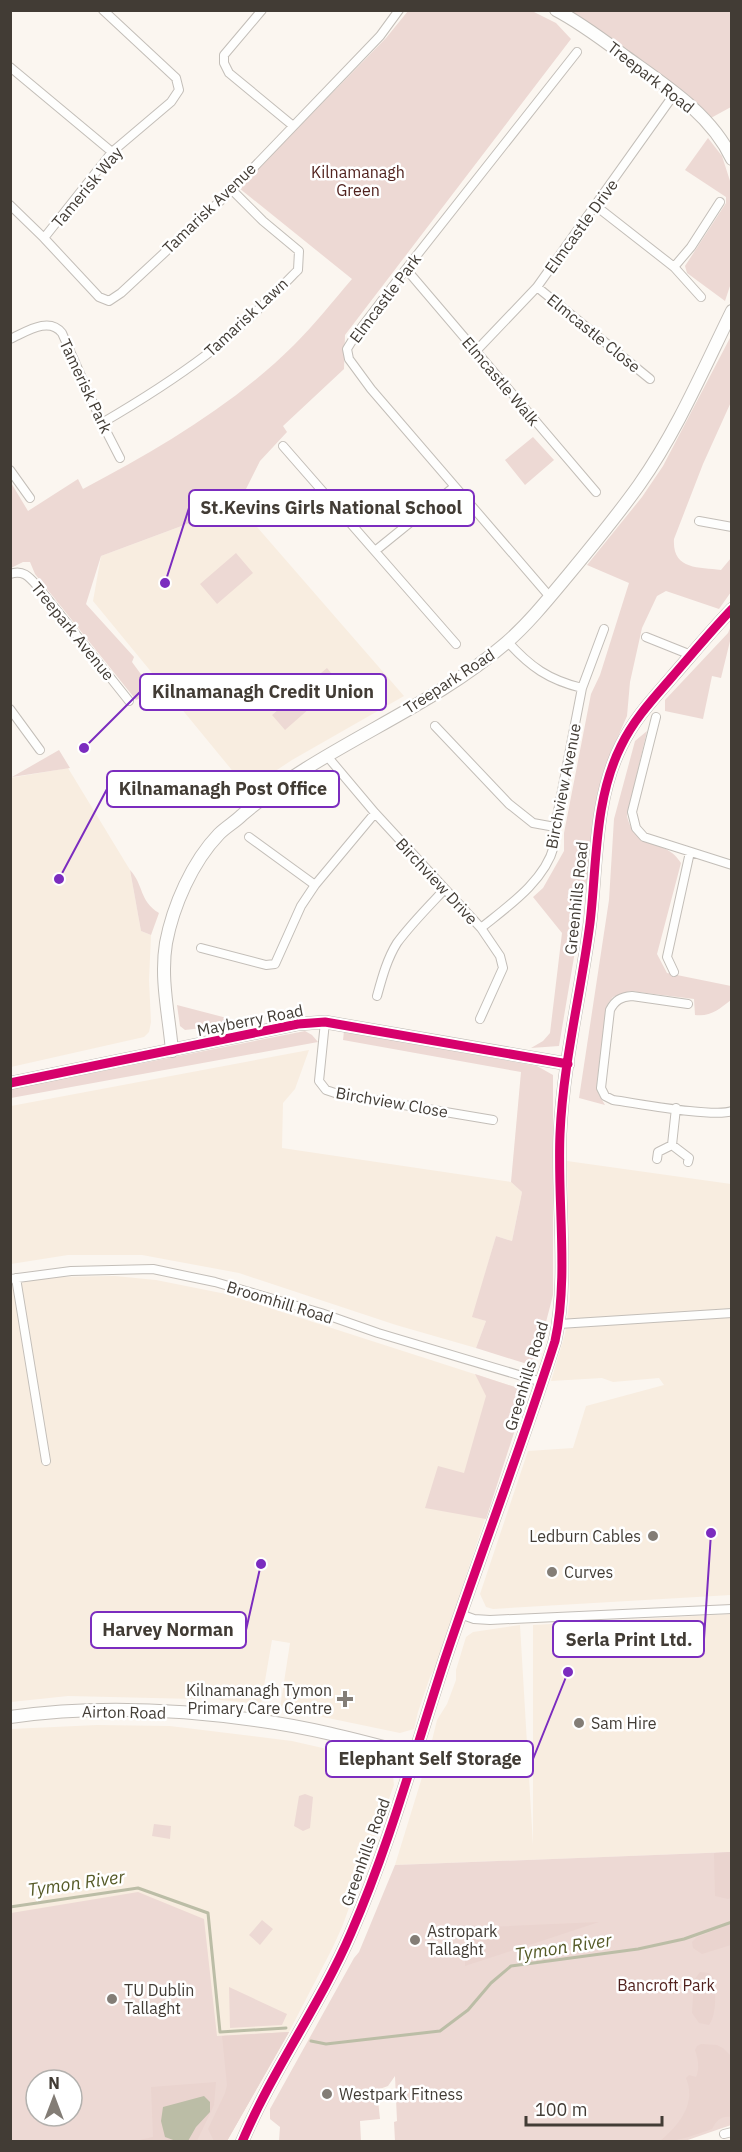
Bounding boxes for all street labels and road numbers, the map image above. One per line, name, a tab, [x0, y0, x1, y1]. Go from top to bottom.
street label: Treepark Road	[604, 37, 698, 117]
street label: Tamerisk Way	[47, 142, 127, 232]
street label: Tamarisk Avenue	[158, 158, 260, 258]
street label: Elmcastle Drive	[540, 175, 622, 277]
street label: Elmcastle Park	[345, 249, 425, 347]
street label: Tamarisk Lawn	[200, 273, 292, 361]
street label: Elmcastle Close	[543, 289, 645, 377]
street label: Elmcastle Walk	[458, 332, 544, 430]
street label: Tamerisk Park	[55, 336, 117, 437]
street label: Treepark Avenue	[27, 578, 119, 685]
street label: Treepark Road	[400, 644, 498, 718]
street label: Birchview Avenue	[541, 721, 585, 850]
street label: Birchview Drive	[392, 834, 482, 929]
street label: Greenhills Road	[560, 840, 592, 956]
street label: Mayberry Road	[195, 1000, 305, 1040]
street label: Birchview Close	[334, 1082, 450, 1122]
street label: Broomhill Road	[224, 1276, 336, 1328]
street label: Greenhills Road	[500, 1319, 552, 1433]
street label: Airton Road	[82, 1701, 166, 1723]
street label: Greenhills Road	[336, 1795, 394, 1909]

